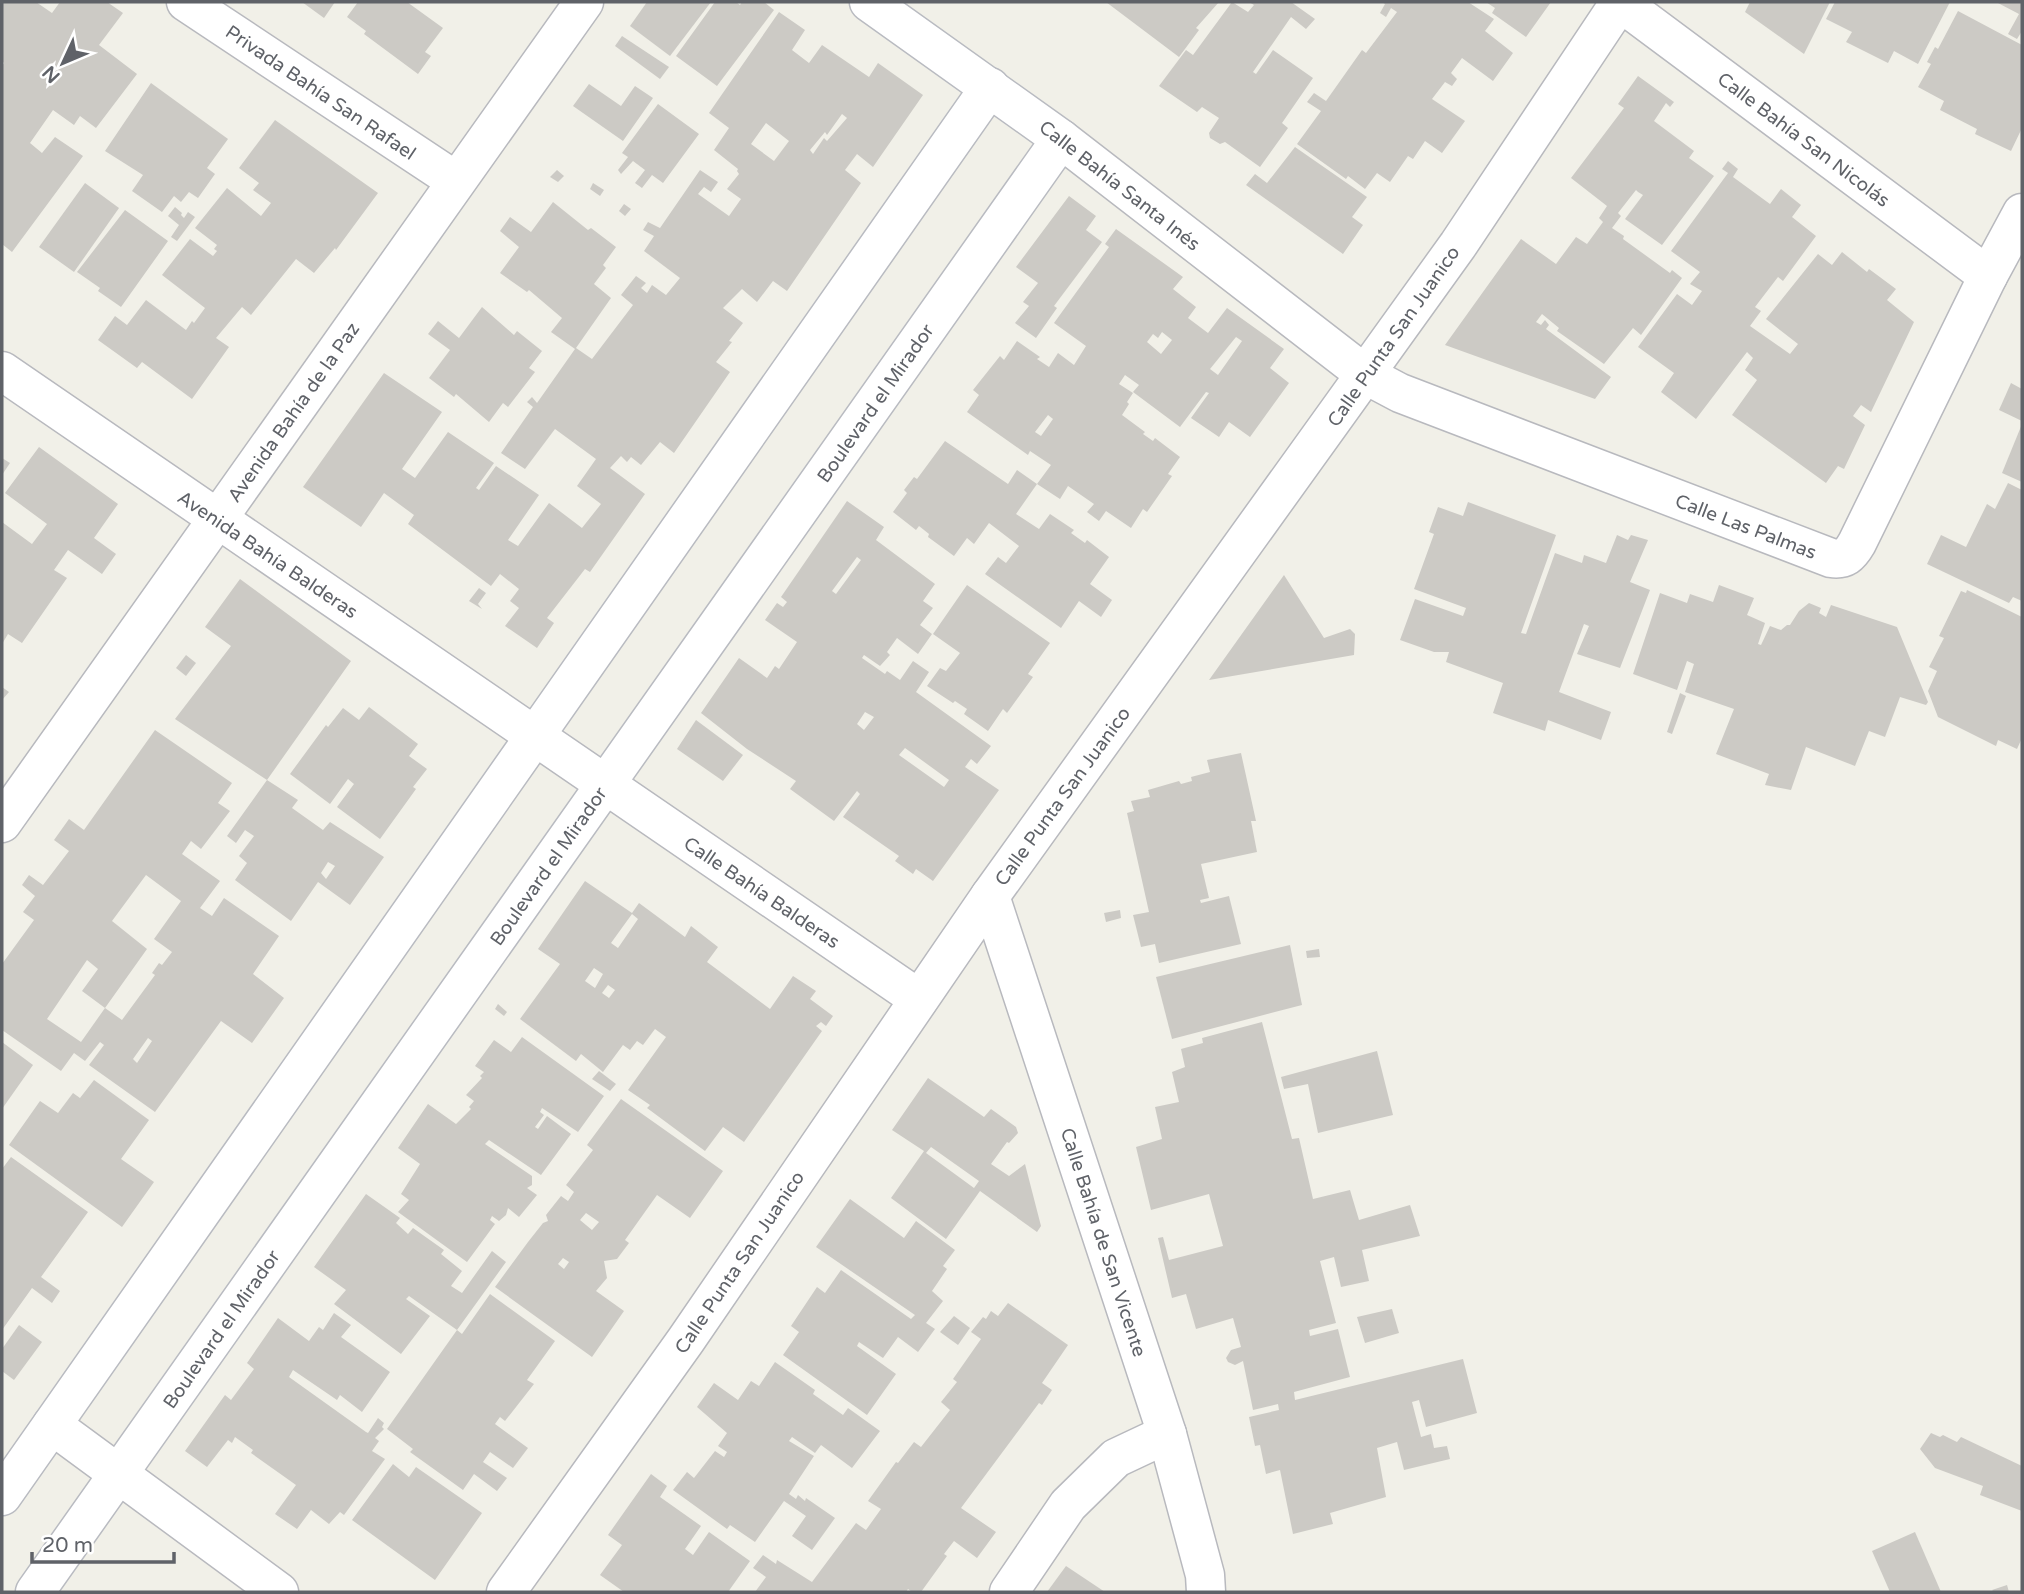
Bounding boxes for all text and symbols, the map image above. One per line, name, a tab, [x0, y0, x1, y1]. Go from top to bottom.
street label: Privada Bahía San Rafael	[221, 21, 420, 165]
north arrow	[28, 28, 98, 98]
text: N	[38, 61, 65, 87]
street label: Calle Bahía San Nicolás	[1713, 68, 1894, 212]
street label: Calle Bahía Santa Inés	[1035, 116, 1204, 255]
street label: Calle Punta San Juanico	[1323, 242, 1465, 431]
street label: Avenida Bahía de la Paz	[223, 318, 364, 507]
street label: Boulevard el Mirador	[813, 320, 939, 487]
street label: Avenida Bahía Balderas	[173, 486, 362, 623]
street label: Calle Las Palmas	[1672, 490, 1819, 564]
street label: Calle Punta San Juanico	[991, 703, 1135, 890]
street label: Boulevard el Mirador	[486, 783, 612, 950]
street label: Calle Bahía Balderas	[679, 832, 844, 953]
street label: Calle Bahía de San Vicente	[1056, 1125, 1150, 1359]
street label: Calle Punta San Juanico	[670, 1167, 809, 1358]
street label: Boulevard el Mirador	[159, 1246, 285, 1413]
scale bar	[32, 1520, 173, 1564]
text: 20 m	[42, 1533, 93, 1558]

